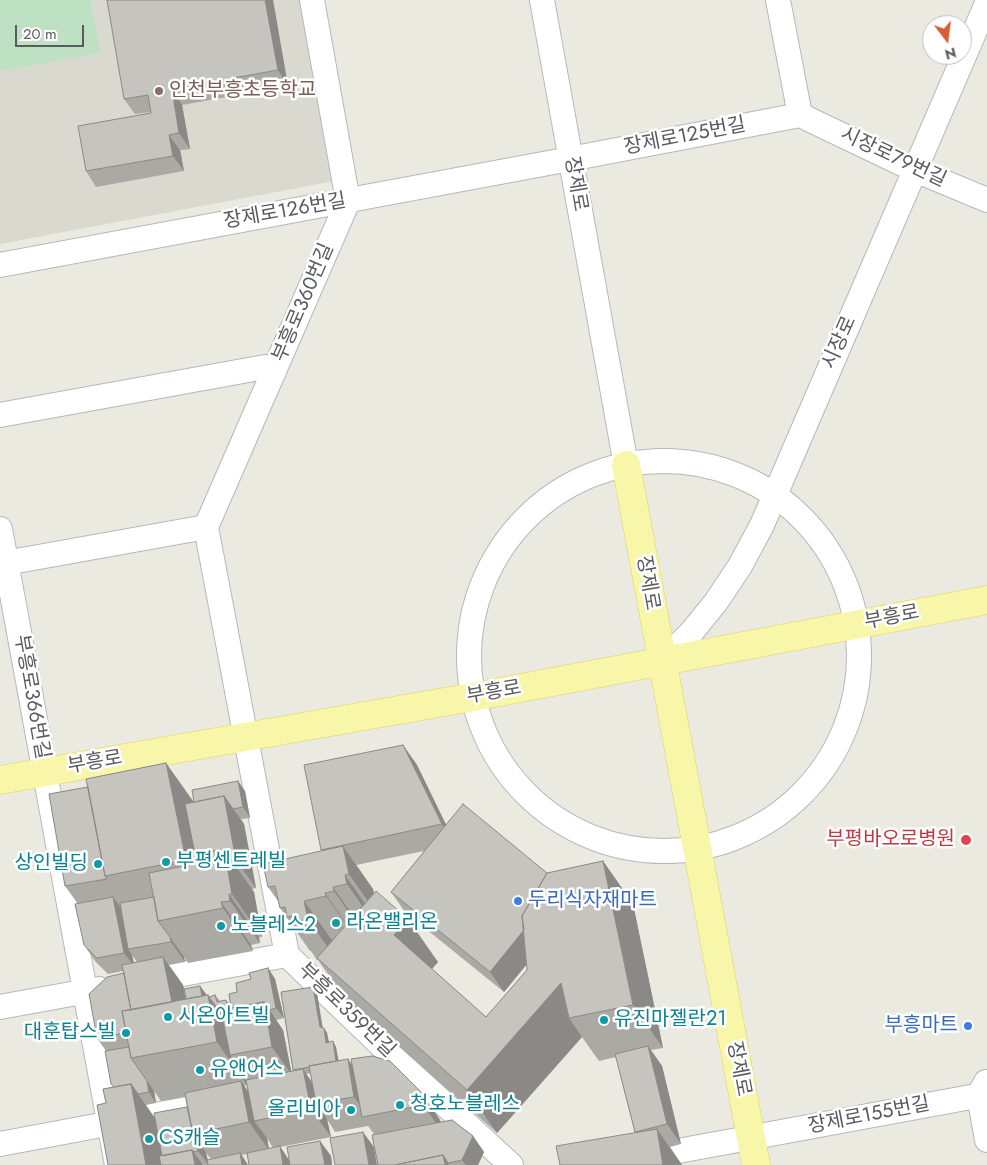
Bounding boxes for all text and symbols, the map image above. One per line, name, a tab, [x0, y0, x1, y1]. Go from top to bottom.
scale bar	[18, 15, 86, 47]
north arrow	[922, 15, 972, 65]
text: 20 m	[23, 23, 57, 45]
text: N	[943, 42, 959, 65]
place label: 인천부흥초등학교	[169, 79, 316, 103]
marker: 인천부흥초등학교	[153, 85, 165, 97]
street label: 장제로125번길	[622, 113, 748, 161]
street label: 시장로79번길	[836, 123, 950, 193]
street label: 장제로	[558, 155, 592, 213]
street label: 장제로126번길	[222, 189, 348, 235]
street label: 부흥로360번길	[268, 240, 340, 366]
street label: 시장로	[818, 313, 862, 373]
street label: 장제로	[630, 554, 664, 612]
street label: 부흥로	[863, 601, 921, 635]
street label: 부흥로366번길	[8, 633, 54, 761]
street label: 부흥로	[465, 676, 523, 710]
street label: 부흥로	[66, 746, 124, 780]
place label: 부평바오로병원	[826, 828, 955, 852]
marker: 부평바오로병원	[959, 833, 973, 847]
place label: 부평센트레빌	[176, 850, 286, 874]
place label: 상인빌딩	[14, 852, 88, 876]
marker: 부평센트레빌	[160, 856, 172, 868]
marker: 상인빌딩	[92, 858, 104, 870]
place label: 두리식자재마트	[528, 889, 657, 913]
marker: 두리식자재마트	[512, 895, 524, 907]
place label: 라온밸리온	[346, 911, 438, 935]
place label: 노블레스2	[231, 914, 316, 938]
marker: 라온밸리온	[330, 917, 342, 929]
marker: 노블레스2	[215, 920, 227, 932]
street label: 부흥로359번길	[292, 959, 400, 1063]
place label: 시온아트빌	[178, 1005, 270, 1029]
place label: 유진마젤란21	[614, 1008, 726, 1032]
marker: 시온아트빌	[162, 1011, 174, 1023]
marker: 유진마젤란21	[598, 1014, 610, 1026]
place label: 부흥마트	[884, 1014, 958, 1038]
marker: 부흥마트	[962, 1020, 974, 1032]
place label: 대훈탑스빌	[24, 1021, 116, 1045]
marker: 대훈탑스빌	[120, 1027, 132, 1039]
street label: 장제로	[721, 1040, 755, 1098]
place label: 유앤어스	[210, 1058, 284, 1082]
marker: 유앤어스	[194, 1064, 206, 1076]
street label: 장제로155번길	[806, 1092, 932, 1140]
place label: 청호노블레스	[410, 1093, 520, 1117]
place label: 올리비아	[267, 1098, 341, 1122]
marker: 청호노블레스	[394, 1099, 406, 1111]
marker: 올리비아	[345, 1104, 357, 1116]
place label: CS캐슬	[159, 1127, 220, 1151]
marker: CS캐슬	[143, 1133, 155, 1145]

